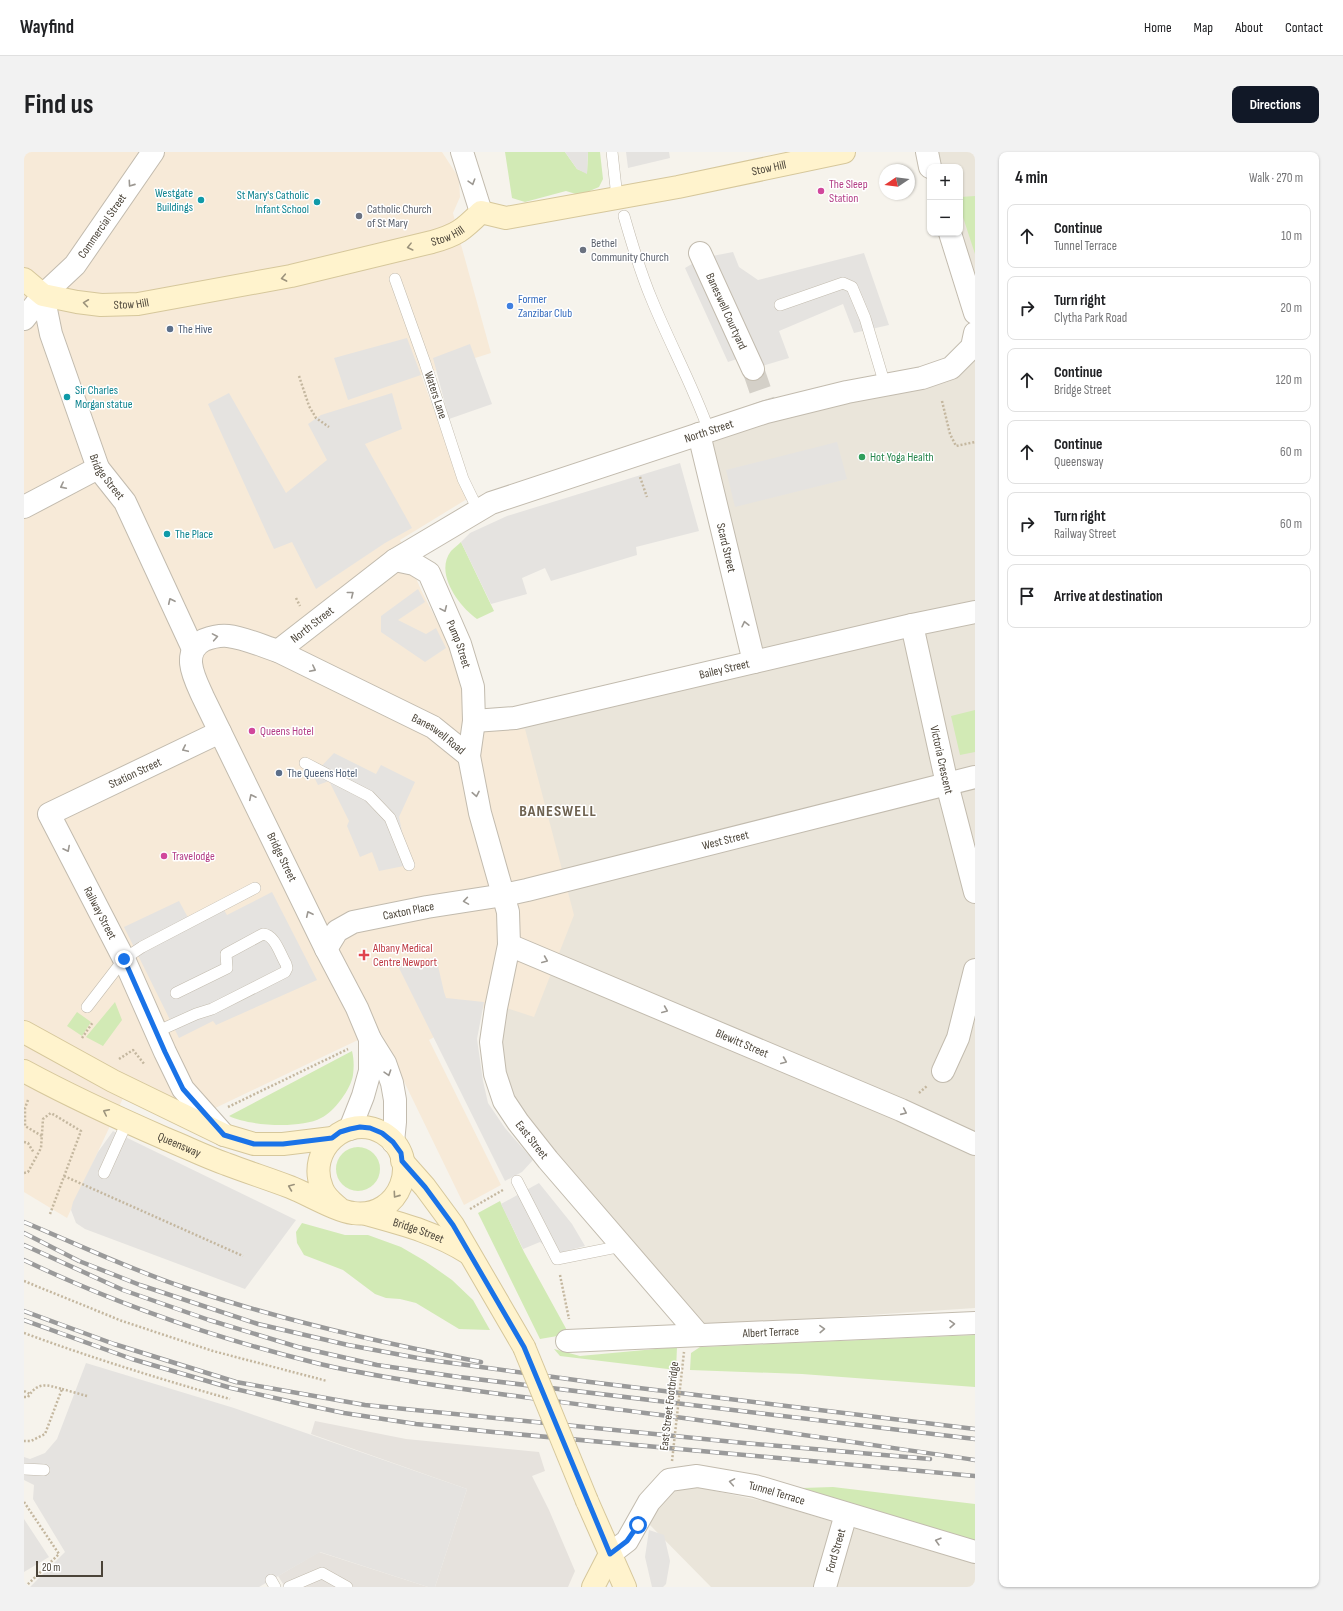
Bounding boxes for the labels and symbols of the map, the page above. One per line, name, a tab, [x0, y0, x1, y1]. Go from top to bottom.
street label: Stow Hill	[750, 157, 788, 179]
north arrow	[879, 164, 915, 200]
place label: The Sleep Station	[829, 177, 868, 206]
one-way arrow	[467, 178, 476, 185]
one-way arrow	[128, 180, 136, 187]
place label: Westgate Buildings	[155, 186, 193, 215]
marker: The Sleep Station	[816, 186, 826, 196]
place label: St Mary's Catholic Infant School	[237, 188, 309, 217]
street label: Commercial Street	[75, 191, 130, 261]
marker: Westgate Buildings	[196, 195, 206, 205]
marker: St Mary's Catholic Infant School	[312, 197, 322, 207]
place label: Catholic Church of St Mary	[367, 202, 432, 231]
marker: Catholic Church of St Mary	[354, 211, 364, 221]
street label: Stow Hill	[429, 223, 468, 250]
place label: Bethel Community Church	[591, 236, 669, 265]
one-way arrow	[407, 242, 414, 251]
marker: Bethel Community Church	[578, 245, 588, 255]
street label: Baneswell Courtyard	[702, 271, 750, 352]
one-way arrow	[281, 273, 287, 281]
place label: Former Zanzibar Club	[518, 292, 572, 321]
street label: Stow Hill	[114, 295, 150, 313]
one-way arrow	[83, 299, 89, 308]
marker: Former Zanzibar Club	[505, 301, 515, 311]
place label: The Hive	[178, 322, 213, 337]
marker: The Hive	[165, 324, 175, 334]
street label: Waters Lane	[421, 370, 450, 421]
place label: Sir Charles Morgan statue	[75, 383, 133, 412]
marker: Sir Charles Morgan statue	[62, 392, 72, 402]
street label: North Street	[683, 416, 736, 446]
place label: Hot Yoga Health	[870, 450, 934, 465]
street label: Bridge Street	[86, 452, 128, 503]
marker: Hot Yoga Health	[857, 452, 867, 462]
one-way arrow	[60, 482, 67, 489]
street label: Scard Street	[713, 522, 739, 574]
place label: The Place	[175, 527, 213, 542]
marker: The Place	[162, 529, 172, 539]
one-way arrow	[347, 592, 354, 599]
one-way arrow	[168, 598, 176, 605]
street label: North Street	[288, 603, 337, 646]
one-way arrow	[439, 605, 447, 612]
street label: Pump Street	[442, 618, 474, 670]
one-way arrow	[741, 621, 749, 627]
one-way arrow	[212, 633, 219, 642]
street label: Bailey Street	[698, 656, 751, 683]
one-way arrow	[308, 664, 316, 672]
street label: Baneswell Road	[409, 711, 468, 758]
place label: Queens Hotel	[260, 724, 314, 739]
street label: Victoria Crescent	[926, 724, 956, 796]
marker: Queens Hotel	[247, 726, 257, 736]
one-way arrow	[182, 744, 189, 752]
street label: Station Street	[106, 755, 164, 792]
place label: The Queens Hotel	[287, 766, 357, 781]
marker: The Queens Hotel	[274, 768, 284, 778]
one-way arrow	[472, 791, 480, 797]
one-way arrow	[249, 794, 257, 801]
district label: BANESWELL	[519, 802, 597, 821]
street label: West Street	[701, 827, 751, 854]
street label: Bridge Street	[263, 830, 300, 885]
one-way arrow	[62, 844, 70, 852]
place label: Travelodge	[172, 849, 215, 864]
marker: Travelodge	[159, 851, 169, 861]
street label: Railway Street	[80, 884, 120, 942]
one-way arrow	[462, 896, 469, 905]
street label: Caxton Place	[382, 899, 435, 924]
one-way arrow	[306, 911, 314, 918]
place label: Albany Medical Centre Newport	[372, 941, 438, 970]
marker: Albany Medical Centre Newport	[358, 949, 370, 961]
route end	[115, 950, 133, 968]
one-way arrow	[540, 955, 548, 963]
one-way arrow	[661, 1006, 668, 1014]
street label: Blewitt Street	[713, 1026, 771, 1062]
one-way arrow	[780, 1056, 788, 1064]
one-way arrow	[384, 1069, 392, 1076]
one-way arrow	[901, 1107, 908, 1115]
one-way arrow	[103, 1109, 110, 1117]
street label: East Street	[512, 1118, 552, 1163]
street label: Queensway	[155, 1129, 204, 1161]
one-way arrow	[287, 1184, 294, 1192]
one-way arrow	[394, 1191, 401, 1198]
street label: Bridge Street	[391, 1215, 446, 1247]
one-way arrow	[949, 1320, 955, 1328]
street label: Albert Terrace	[741, 1324, 799, 1341]
one-way arrow	[819, 1325, 825, 1334]
street label: East Street Footbridge	[657, 1360, 682, 1451]
one-way arrow	[729, 1478, 735, 1487]
street label: Tunnel Terrace	[748, 1478, 807, 1509]
route start	[629, 1516, 647, 1534]
street label: Ford Street	[823, 1527, 849, 1574]
one-way arrow	[934, 1537, 941, 1546]
scale bar	[36, 1559, 103, 1578]

